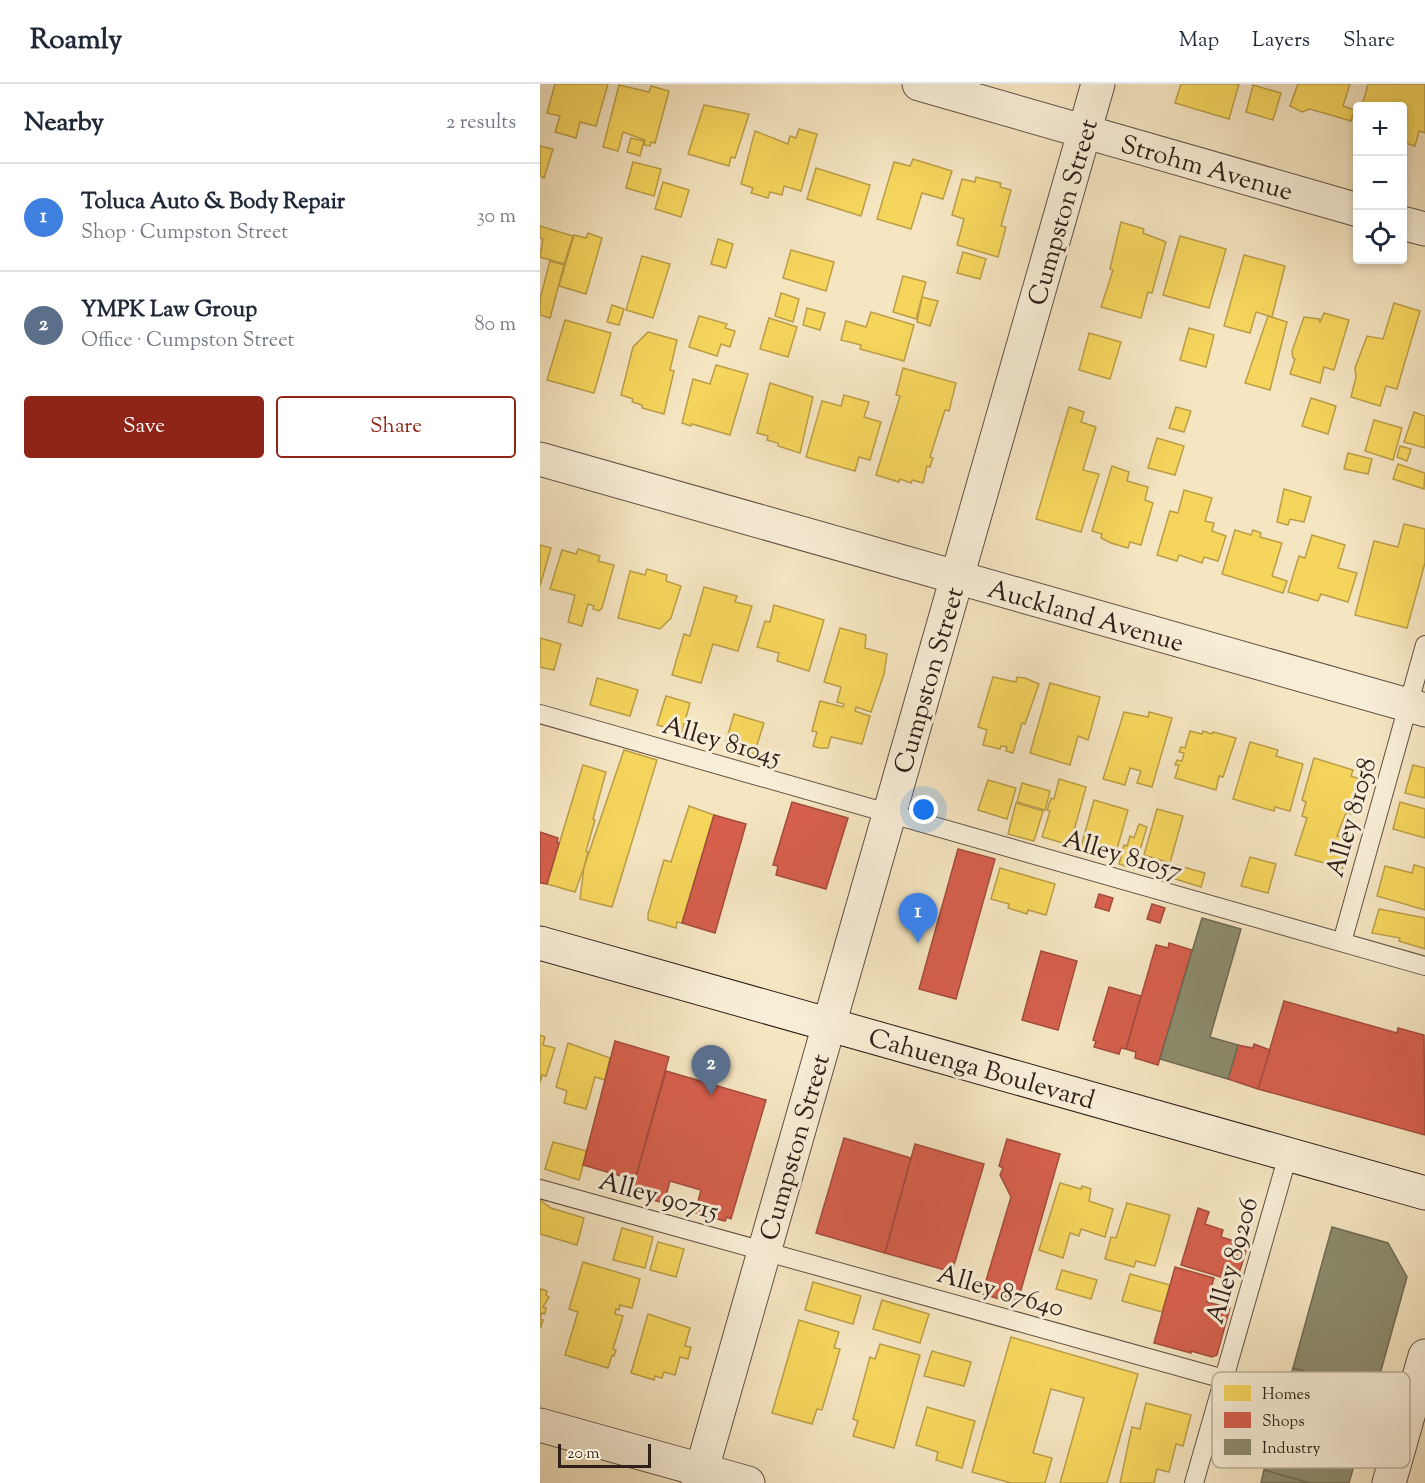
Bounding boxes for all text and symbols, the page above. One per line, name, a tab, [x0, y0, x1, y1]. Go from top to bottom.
text: Roamly	[30, 21, 122, 61]
text: Map	[1179, 26, 1219, 56]
text: Layers	[1252, 26, 1310, 56]
text: Share	[1343, 26, 1395, 56]
map controls	[1353, 102, 1407, 264]
button: +	[1353, 102, 1407, 156]
text: Nearby	[24, 105, 104, 142]
text: 2 results	[446, 109, 516, 138]
street label: Cumpston Street	[1020, 115, 1109, 310]
street label: Strohm Avenue	[1116, 127, 1297, 212]
button: −	[1353, 156, 1407, 210]
text: Toluca Auto & Body Repair	[81, 187, 345, 219]
text: 1	[40, 203, 47, 232]
text: 30 m	[477, 203, 516, 232]
button: locate	[1353, 210, 1407, 264]
text: Shop · Cumpston Street	[81, 219, 288, 248]
text: YMPK Law Group	[81, 295, 257, 327]
text: 2	[39, 311, 48, 340]
text: 80 m	[475, 311, 516, 340]
text: Office · Cumpston Street	[81, 327, 294, 356]
button: Save	[24, 396, 264, 458]
button: Share	[276, 396, 516, 458]
street label: Auckland Avenue	[983, 572, 1188, 663]
street label: Cumpston Street	[886, 583, 975, 778]
street label: Alley 81045	[658, 708, 785, 777]
street label: Alley 81058	[1318, 754, 1387, 882]
your location	[909, 795, 938, 824]
street label: Alley 81057	[1058, 822, 1186, 891]
pin: 1	[898, 894, 938, 943]
street label: Cahuenga Boulevard	[864, 1020, 1099, 1121]
pin: 2	[692, 1046, 730, 1095]
street label: Cumpston Street	[752, 1050, 841, 1245]
street label: Alley 90715	[594, 1164, 723, 1231]
street label: Alley 89206	[1198, 1193, 1269, 1328]
street label: Alley 87640	[932, 1257, 1068, 1328]
legend	[1212, 1372, 1410, 1468]
text: Homes	[1262, 1384, 1310, 1407]
text: Shops	[1262, 1411, 1305, 1434]
text: Industry	[1262, 1438, 1320, 1461]
scale bar	[558, 1441, 651, 1468]
text: 20 m	[567, 1443, 600, 1466]

